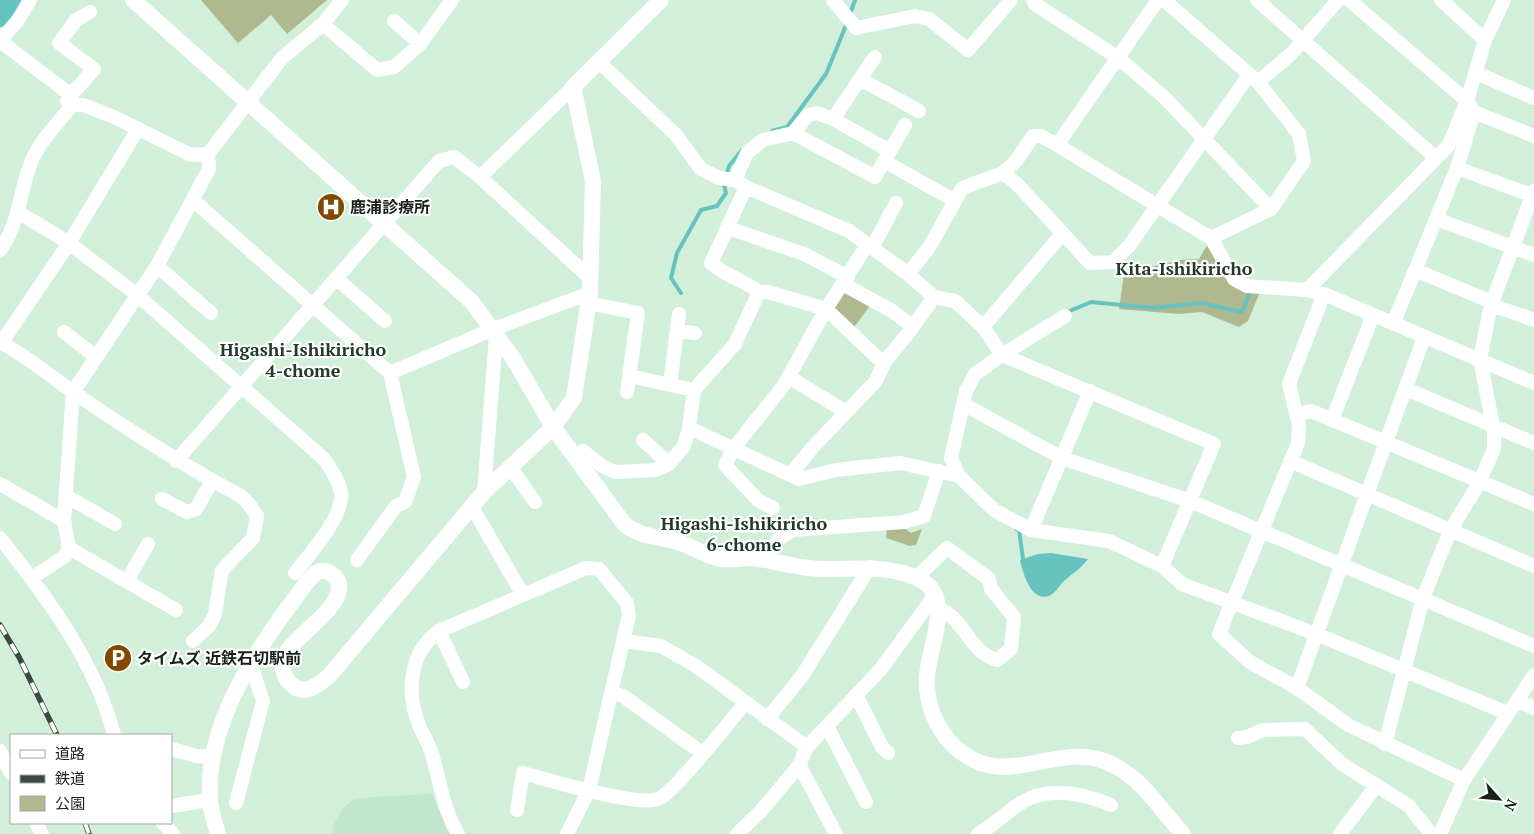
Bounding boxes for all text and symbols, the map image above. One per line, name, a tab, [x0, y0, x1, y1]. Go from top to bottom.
hospital icon: 鹿浦診療所	[316, 192, 346, 222]
place label: 鹿浦診療所	[350, 196, 430, 218]
district label: Kita-Ishikiricho	[1116, 256, 1253, 280]
district label: Higashi-Ishikiricho 4-chome	[220, 337, 387, 382]
district label: Higashi-Ishikiricho 6-chome	[661, 511, 828, 556]
parking icon: タイムズ 近鉄石切駅前	[103, 643, 133, 673]
place label: タイムズ 近鉄石切駅前	[137, 647, 301, 669]
legend	[10, 734, 172, 824]
text: 道路	[55, 743, 85, 763]
text: 鉄道	[55, 768, 85, 788]
north arrow	[1474, 774, 1524, 824]
text: 公園	[55, 793, 85, 813]
text: N	[1500, 796, 1522, 815]

